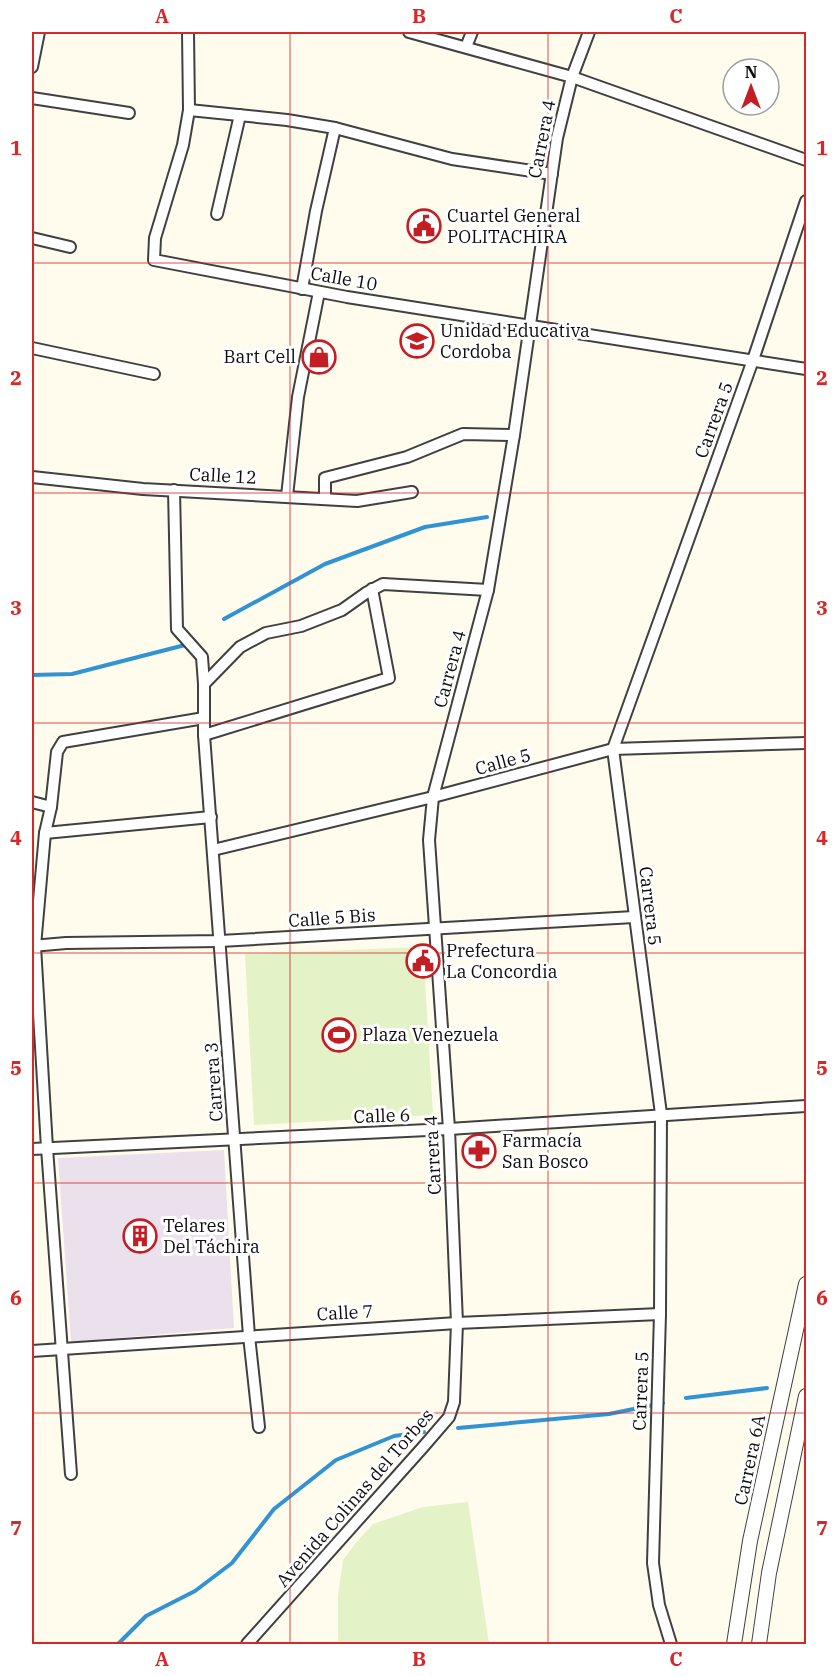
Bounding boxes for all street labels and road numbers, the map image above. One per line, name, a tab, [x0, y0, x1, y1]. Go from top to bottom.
street label: Carrera 4	[523, 98, 560, 180]
street label: Calle 10	[309, 261, 379, 296]
street label: Carrera 5	[689, 378, 738, 461]
street label: Calle 12	[189, 462, 257, 489]
street label: Carrera 4	[428, 627, 471, 710]
street label: Calle 5	[472, 743, 533, 780]
street label: Carrera 5	[634, 865, 667, 947]
street label: Calle 5 Bis	[288, 903, 376, 932]
street label: Carrera 3	[199, 1041, 228, 1123]
street label: Calle 6	[353, 1103, 411, 1128]
street label: Carrera 4	[419, 1115, 446, 1195]
street label: Calle 7	[316, 1300, 374, 1325]
street label: Carrera 5	[628, 1351, 653, 1431]
street label: Avenida Colinas del Torbes	[271, 1404, 438, 1592]
street label: Carrera 6A	[729, 1412, 770, 1507]

